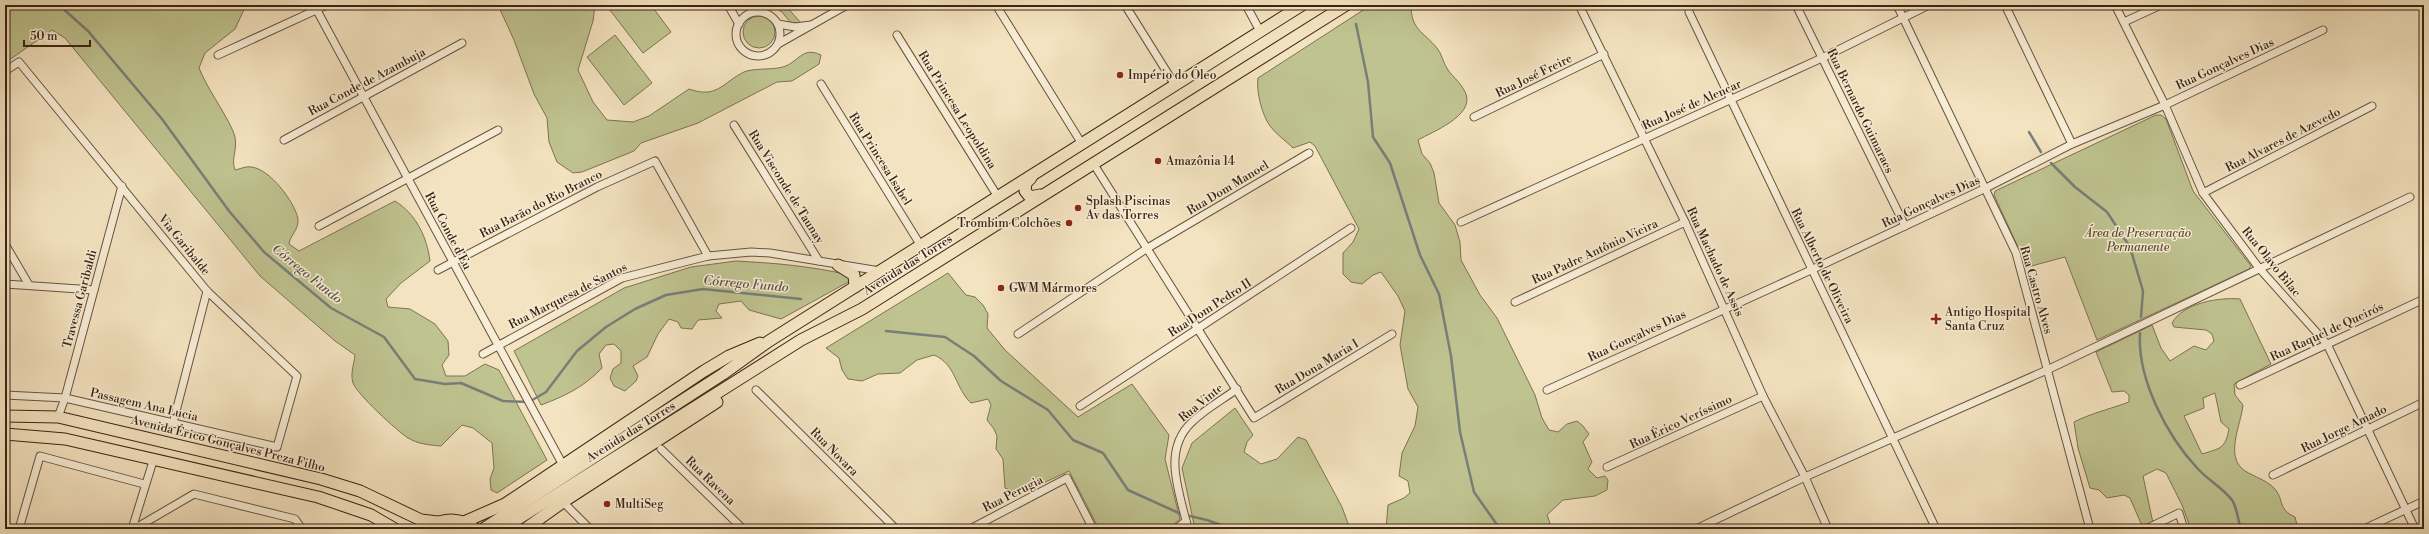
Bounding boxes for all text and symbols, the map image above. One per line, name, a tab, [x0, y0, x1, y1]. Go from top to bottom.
scale bar	[24, 22, 90, 48]
text: 50 m	[30, 29, 58, 44]
street label: Rua Gonçalves Dias	[2174, 35, 2276, 93]
street label: Rua Conde de Azambuja	[306, 44, 429, 119]
street label: Rua Bernardo Guimaraes	[1823, 46, 1897, 176]
street label: Rua Princesa Leopoldina	[915, 48, 1000, 173]
street label: Rua José Freire	[1493, 51, 1575, 101]
place label: Império do Óleo	[1128, 66, 1217, 83]
marker: Império do Óleo	[1115, 70, 1125, 80]
street label: Rua José de Alencar	[1640, 76, 1744, 134]
street label: Rua Alvares de Azevedo	[2223, 104, 2343, 176]
street label: Rua Princesa Isabel	[845, 110, 915, 209]
street label: Rua Visconde de Taunay	[745, 127, 827, 247]
place label: Amazônia 14	[1165, 154, 1235, 169]
marker: Amazônia 14	[1153, 156, 1163, 166]
street label: Rua Dom Manoel	[1184, 157, 1272, 218]
street label: Rua Barão do Rio Branco	[477, 166, 605, 241]
street label: Rua Gonçalves Dias	[1880, 173, 1982, 231]
street label: Rua Conde d'Eu	[421, 190, 475, 273]
place label: Splash Piscinas Av das Torres	[1085, 194, 1170, 223]
marker: Splash Piscinas Av das Torres	[1073, 203, 1083, 213]
street label: Rua Machado de Assis	[1683, 205, 1747, 319]
street label: Rua Alberto de Oliveira	[1788, 206, 1857, 327]
street label: Via Garibalde	[154, 211, 213, 278]
place label: Trombim Colchões	[957, 216, 1061, 231]
street label: Rua Padre Antônio Vieira	[1530, 216, 1661, 288]
marker: Trombim Colchões	[1064, 218, 1074, 228]
park label: Área de Preservação Permanente	[2083, 224, 2191, 255]
street label: Rua Olavo Bilac	[2238, 224, 2304, 300]
street label: Avenida das Torres	[860, 231, 955, 299]
water label: Córrego Fundo	[269, 241, 345, 307]
street label: Rua Castro Alves	[2016, 244, 2056, 336]
street label: Travessa Garibaldi	[60, 248, 100, 350]
street label: Rua Marquesa de Santos	[506, 260, 630, 332]
water label: Córrego Fundo	[703, 272, 789, 296]
street label: Rua Dom Pedro II	[1165, 275, 1255, 341]
place label: GWM Mármores	[1009, 281, 1097, 296]
marker: GWM Mármores	[996, 283, 1006, 293]
street label: Rua Raquel de Queirós	[2268, 299, 2386, 365]
place label: Antigo Hospital Santa Cruz	[1944, 305, 2031, 334]
street label: Rua Gonçalves Dias	[1586, 307, 1688, 365]
marker: Antigo Hospital Santa Cruz	[1930, 313, 1942, 325]
street label: Rua Dona Maria I	[1273, 336, 1362, 398]
street label: Rua Vinte	[1176, 381, 1226, 425]
street label: Passagem Ana Lucia	[89, 385, 200, 425]
street label: Rua Érico Veríssimo	[1627, 390, 1735, 452]
street label: Avenida das Torres	[583, 398, 678, 466]
street label: Rua Jorge Amado	[2299, 402, 2390, 456]
street label: Avenida Érico Gonçalves Preza Filho	[128, 410, 327, 476]
street label: Rua Novara	[807, 425, 862, 480]
street label: Rua Ravena	[682, 454, 739, 509]
street label: Rua Perugia	[980, 472, 1047, 516]
place label: MultiSeg	[615, 497, 664, 512]
marker: MultiSeg	[602, 499, 612, 509]

